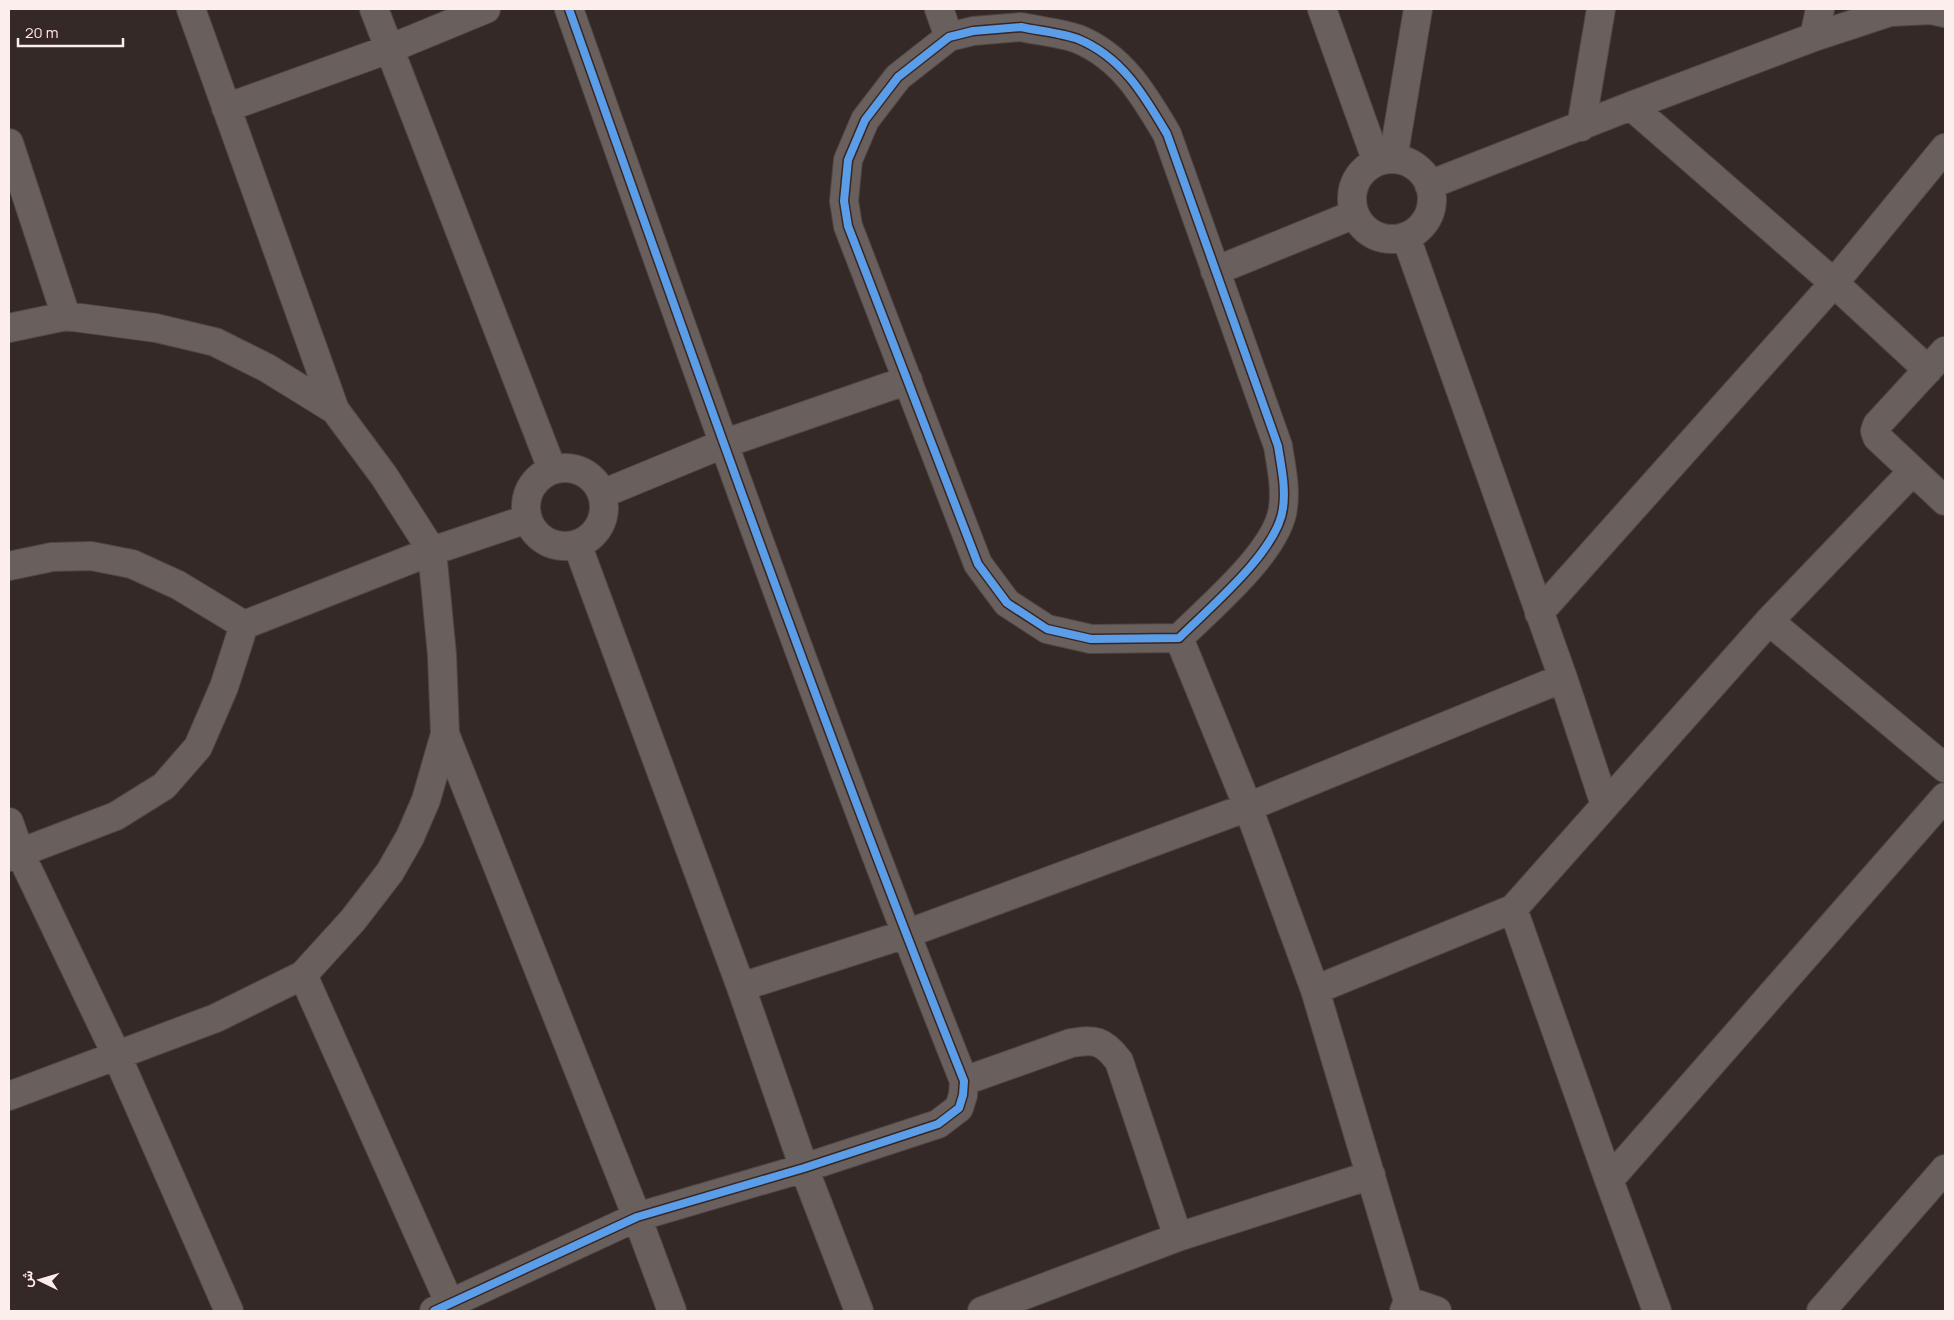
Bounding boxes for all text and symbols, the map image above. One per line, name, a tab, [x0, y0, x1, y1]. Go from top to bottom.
scale bar	[18, 15, 122, 47]
text: 20 m	[25, 22, 58, 43]
north arrow	[15, 1255, 65, 1305]
text: ش	[16, 1269, 37, 1288]

